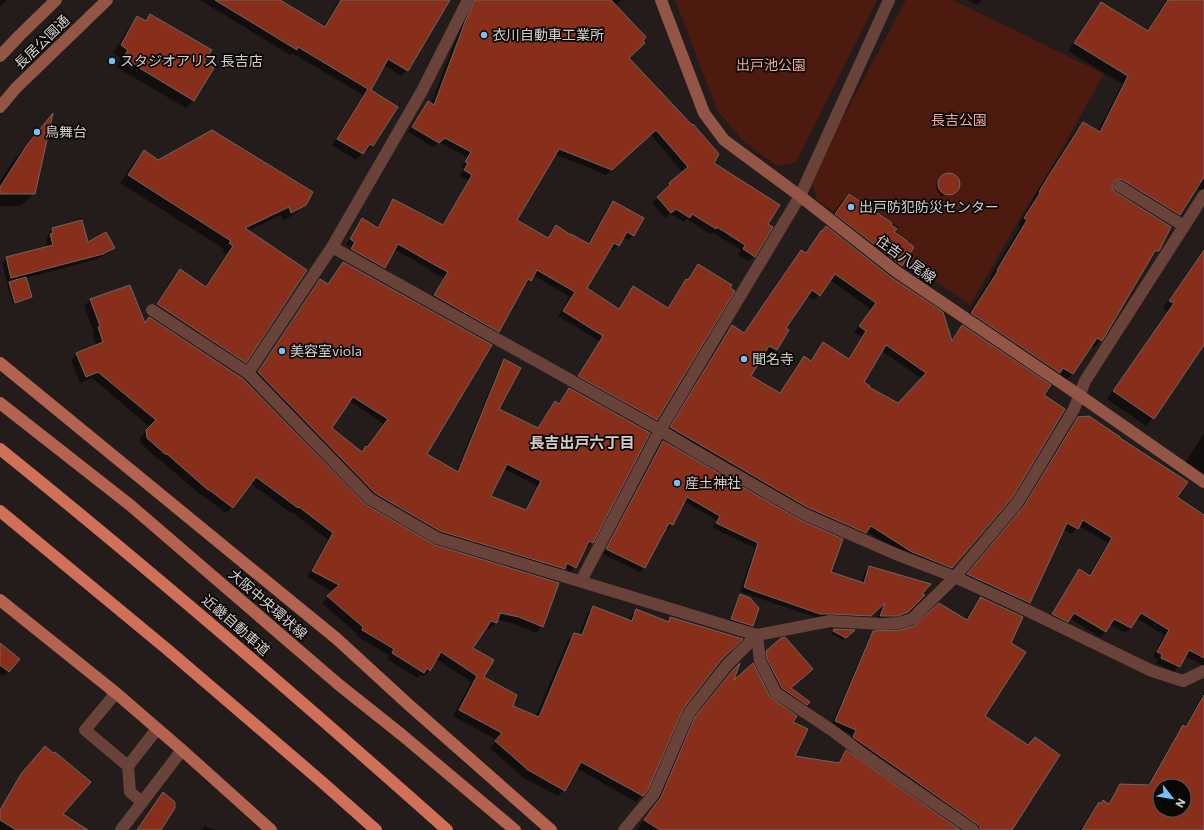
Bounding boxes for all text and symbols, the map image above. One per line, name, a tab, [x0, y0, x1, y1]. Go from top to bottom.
street label: 長居公園通	[11, 11, 73, 72]
place label: 衣川自動車工業所	[492, 26, 604, 43]
marker: 衣川自動車工業所	[479, 30, 489, 40]
place label: スタジオアリス 長吉店	[120, 52, 263, 69]
marker: スタジオアリス 長吉店	[107, 56, 117, 66]
park label: 出戸池公園	[736, 56, 806, 73]
park label: 長吉公園	[931, 111, 987, 128]
place label: 鳥舞台	[45, 123, 87, 140]
marker: 鳥舞台	[32, 127, 42, 137]
place label: 出戸防犯防災センター	[859, 198, 999, 215]
marker: 出戸防犯防災センター	[846, 202, 856, 212]
street label: 住吉八尾線	[873, 231, 940, 286]
place label: 美容室viola	[290, 342, 362, 359]
marker: 美容室viola	[277, 346, 287, 356]
place label: 聞名寺	[752, 350, 794, 367]
marker: 聞名寺	[739, 354, 749, 364]
district label: 長吉出戸六丁目	[529, 433, 635, 451]
place label: 産土神社	[685, 474, 741, 491]
marker: 産土神社	[672, 478, 682, 488]
street label: 大阪中央環状線	[226, 565, 311, 642]
street label: 近畿自動車道	[199, 591, 274, 659]
north arrow	[1152, 778, 1192, 818]
text: N	[1173, 797, 1189, 810]

